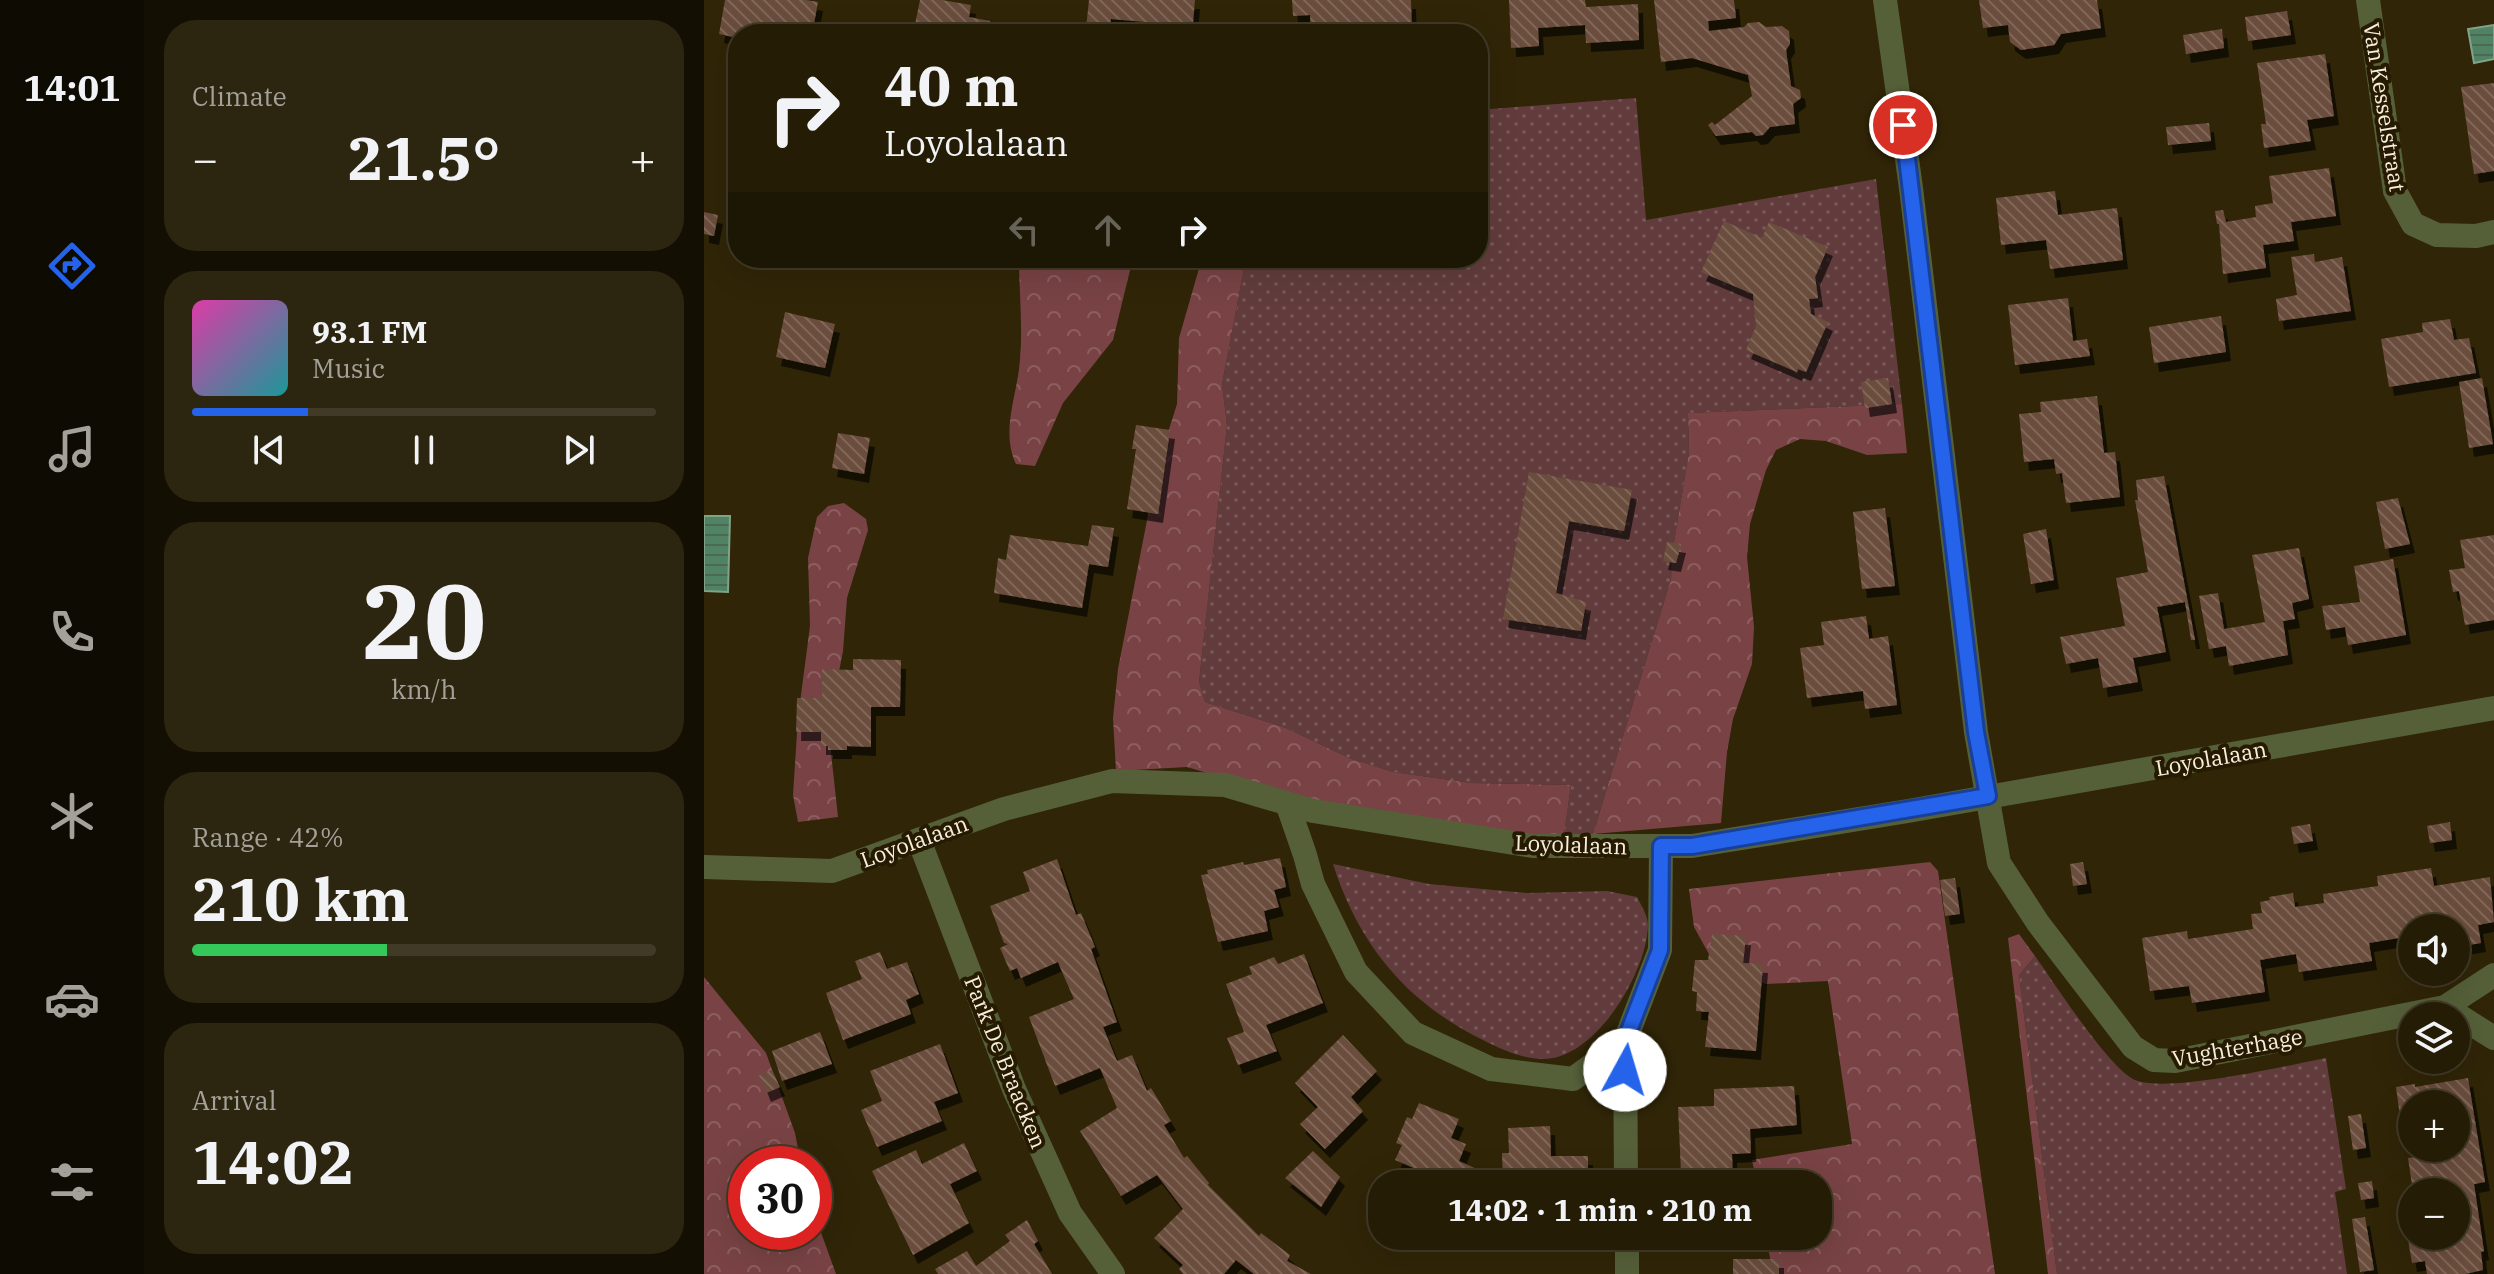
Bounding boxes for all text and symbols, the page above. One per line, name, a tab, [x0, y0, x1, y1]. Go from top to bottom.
street label: Van Kesselstraat	[2357, 21, 2413, 194]
text: 40 m	[884, 49, 1019, 121]
icon: right	[752, 56, 856, 160]
text: 14:01	[23, 64, 121, 111]
text: Climate	[192, 79, 287, 113]
pin	[1869, 91, 1937, 159]
icon: arrive	[1881, 103, 1925, 147]
text: 21.5°	[347, 118, 501, 197]
text: Loyolalaan	[884, 119, 1068, 166]
text: −	[192, 130, 218, 187]
text: +	[630, 130, 656, 187]
icon: left	[1002, 208, 1046, 252]
icon: ahead	[1086, 208, 1130, 252]
icon: right	[1170, 208, 1214, 252]
icon: directions	[44, 238, 100, 294]
text: 93.1 FM	[312, 312, 427, 351]
text: Music	[312, 351, 385, 385]
icon: music	[44, 421, 100, 477]
icon: previous	[247, 428, 291, 472]
icon: pause	[402, 428, 446, 472]
icon: next	[557, 428, 601, 472]
text: 20	[362, 552, 486, 688]
icon: phone	[44, 604, 100, 660]
text: km/h	[391, 672, 457, 706]
street label: Loyolalaan	[2153, 734, 2269, 782]
icon: climate	[44, 788, 100, 844]
street label: Loyolalaan	[856, 808, 972, 874]
text: Range · 42%	[192, 820, 344, 854]
street label: Loyolalaan	[1514, 828, 1628, 860]
text: 210 km	[192, 859, 410, 938]
map controls	[2398, 914, 2470, 1250]
button: sound	[2398, 914, 2470, 986]
icon: car	[44, 971, 100, 1027]
street label: Park De Braacken	[958, 971, 1054, 1153]
button: layers	[2398, 1002, 2470, 1074]
street label: Vughterhage	[2169, 1021, 2305, 1073]
position arrow	[1583, 1028, 1667, 1112]
text: Arrival	[192, 1083, 277, 1117]
button: +	[2398, 1090, 2470, 1162]
text: 14:02	[192, 1122, 354, 1201]
speed limit sign: 30	[728, 1146, 832, 1250]
icon: filters	[44, 1154, 100, 1210]
button: −	[2398, 1178, 2470, 1250]
text: 14:02 · 1 min · 210 m	[1448, 1190, 1752, 1229]

